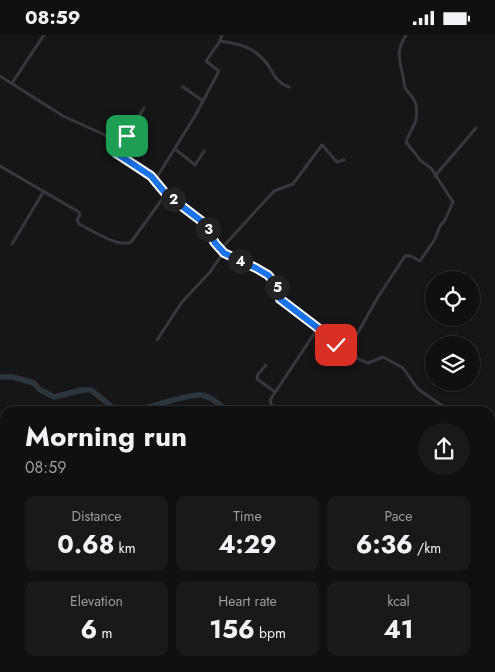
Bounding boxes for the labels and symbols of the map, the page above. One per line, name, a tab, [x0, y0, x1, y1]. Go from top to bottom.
pin	[106, 115, 148, 157]
pin: 2	[160, 187, 186, 211]
pin: 3	[196, 217, 220, 241]
pin: 4	[228, 249, 252, 273]
pin: 5	[264, 275, 290, 299]
pin	[315, 324, 357, 366]

